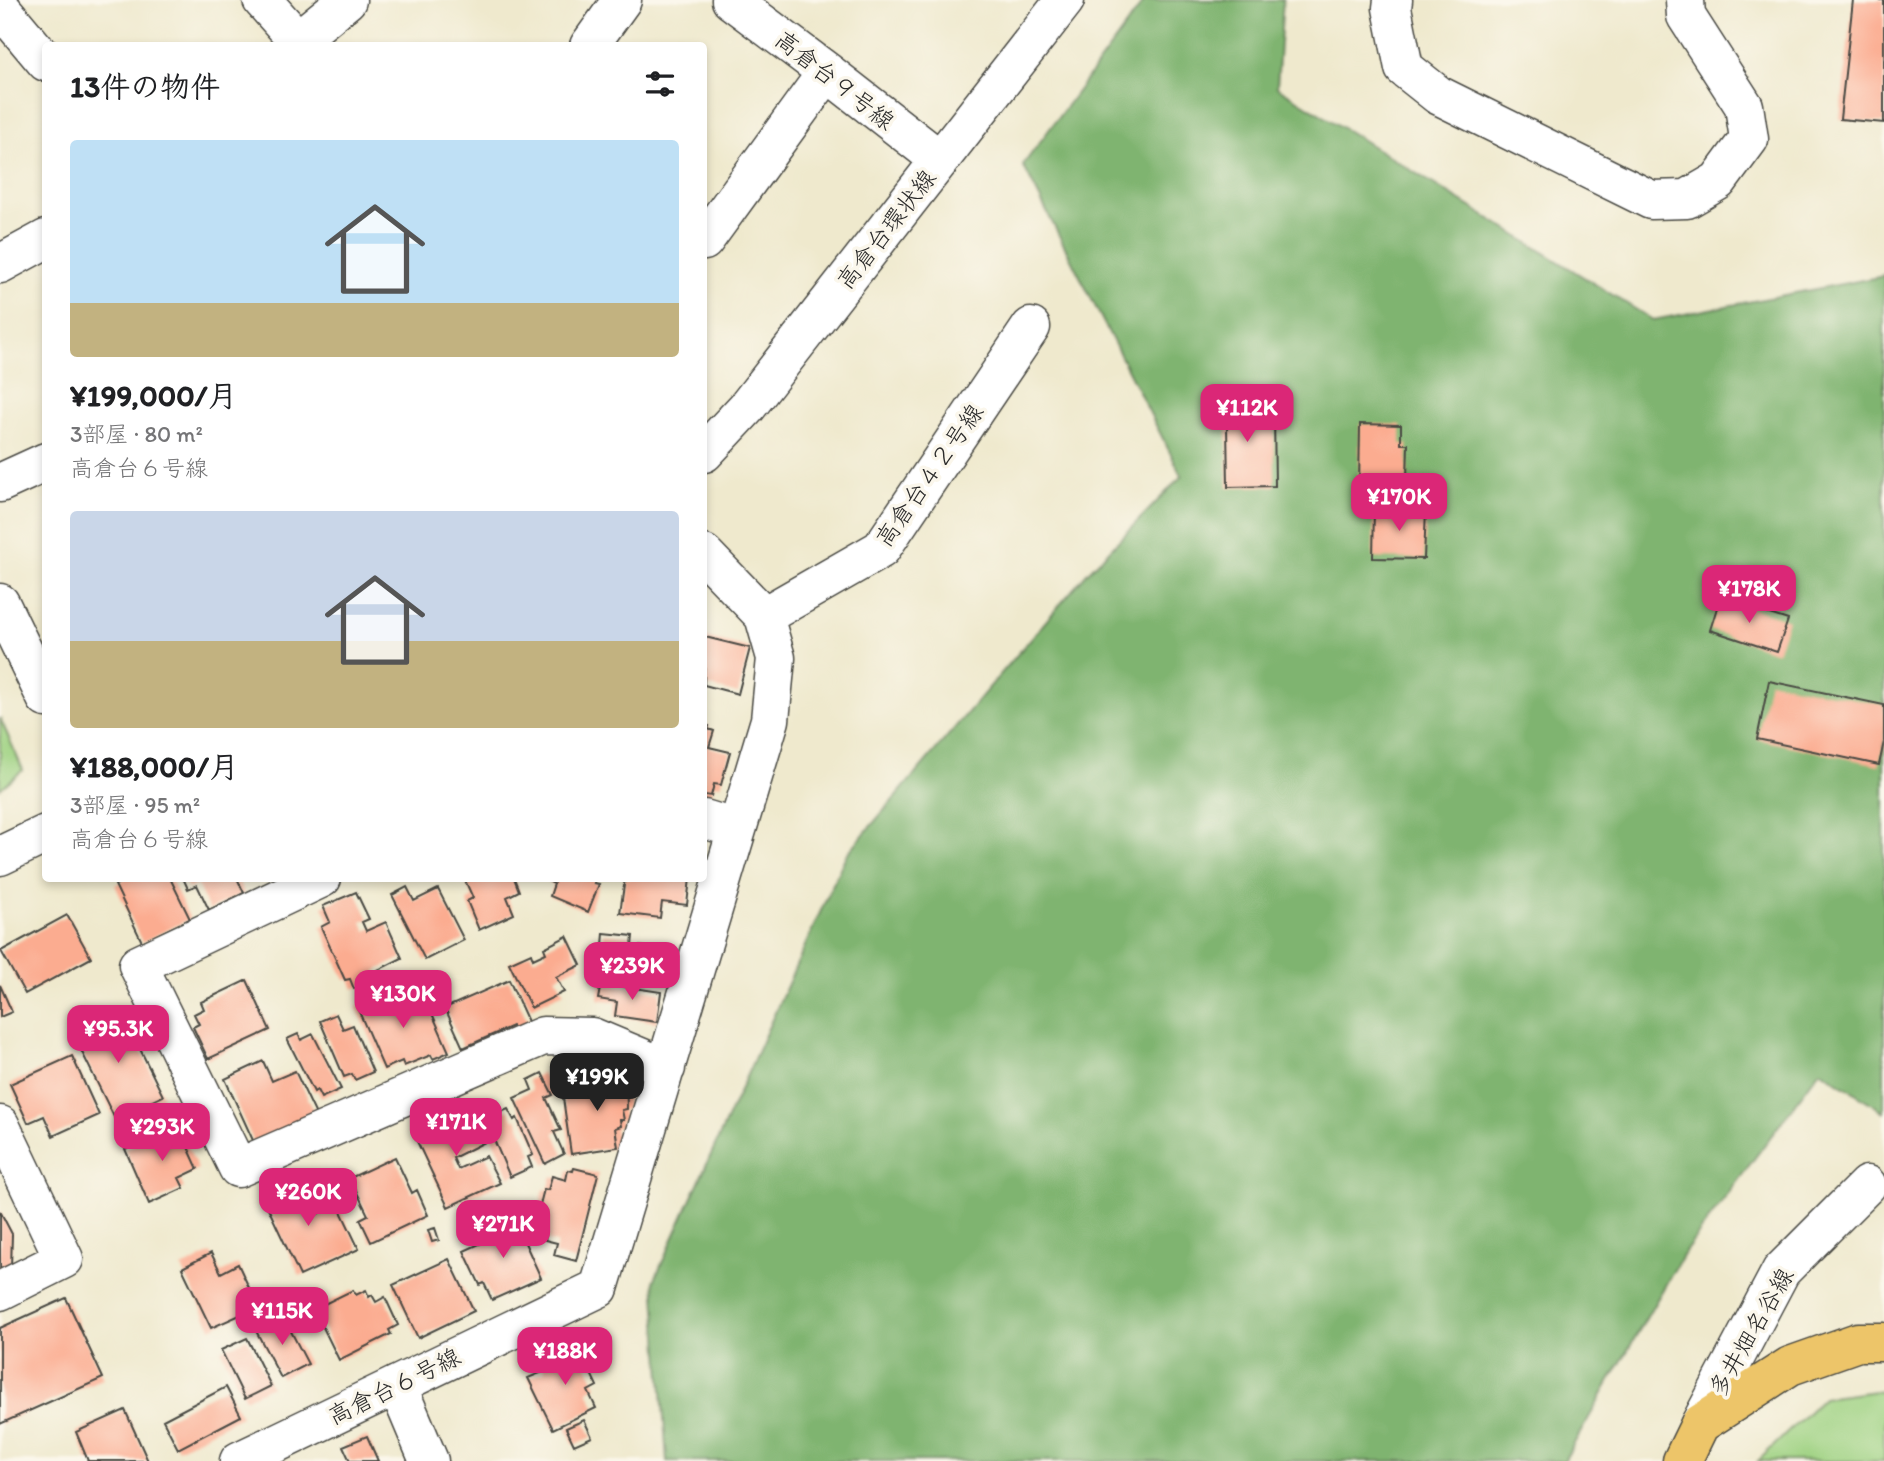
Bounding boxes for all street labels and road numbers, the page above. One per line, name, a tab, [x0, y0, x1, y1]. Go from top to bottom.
street label: 高倉台９号線	[769, 24, 901, 136]
street label: 高倉台環状線	[830, 163, 942, 295]
street label: 高倉台４２号線	[869, 398, 989, 552]
street label: 多井畑名谷線	[1702, 1262, 1800, 1402]
street label: 高倉台６号線	[323, 1341, 465, 1431]

